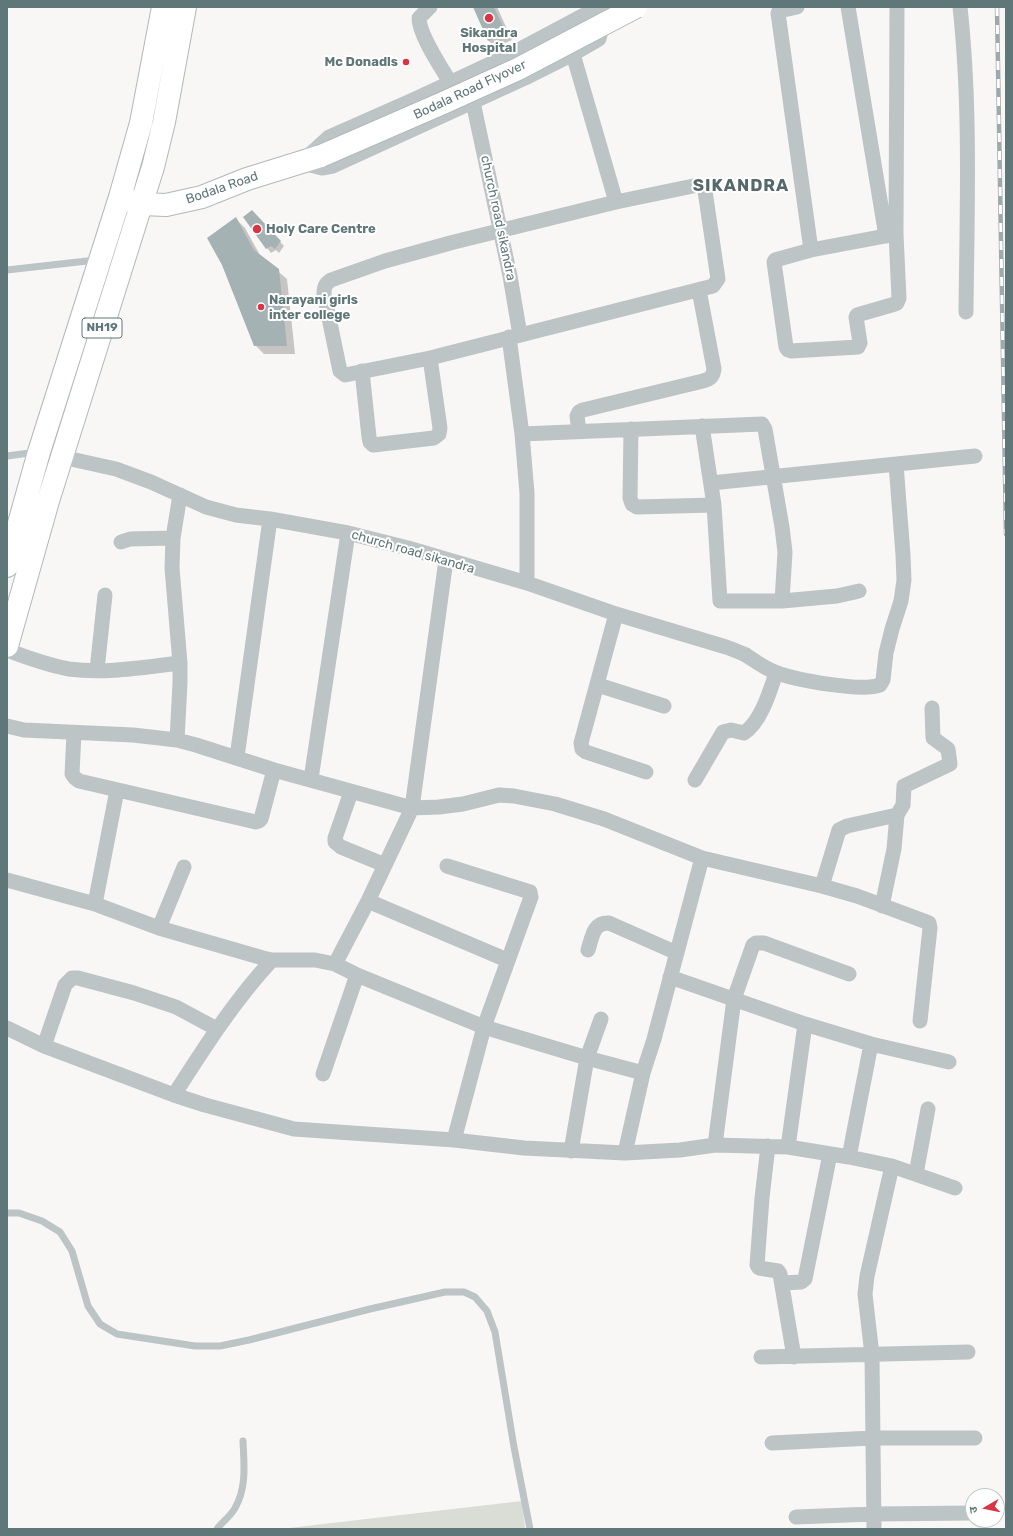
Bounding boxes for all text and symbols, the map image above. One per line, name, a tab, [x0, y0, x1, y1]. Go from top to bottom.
marker: Sikandra Hospital	[483, 12, 495, 24]
place label: Sikandra Hospital	[460, 25, 518, 56]
place label: Mc Donadls	[324, 54, 398, 70]
marker: Mc Donadls	[401, 57, 411, 67]
street label: Bodala Road Flyover	[411, 57, 529, 123]
street label: church road sikandra	[477, 154, 519, 282]
street label: Bodala Road	[184, 168, 260, 208]
district label: SIKANDRA	[693, 176, 789, 196]
place label: Holy Care Centre	[266, 221, 376, 237]
marker: Holy Care Centre	[251, 223, 263, 235]
place label: Narayani girls inter college	[269, 292, 358, 323]
marker: Narayani girls inter college	[256, 302, 266, 312]
road number: NH19	[82, 318, 122, 338]
street label: church road sikandra	[350, 527, 476, 577]
north arrow	[965, 1488, 1005, 1528]
text: उ	[967, 1506, 981, 1514]

